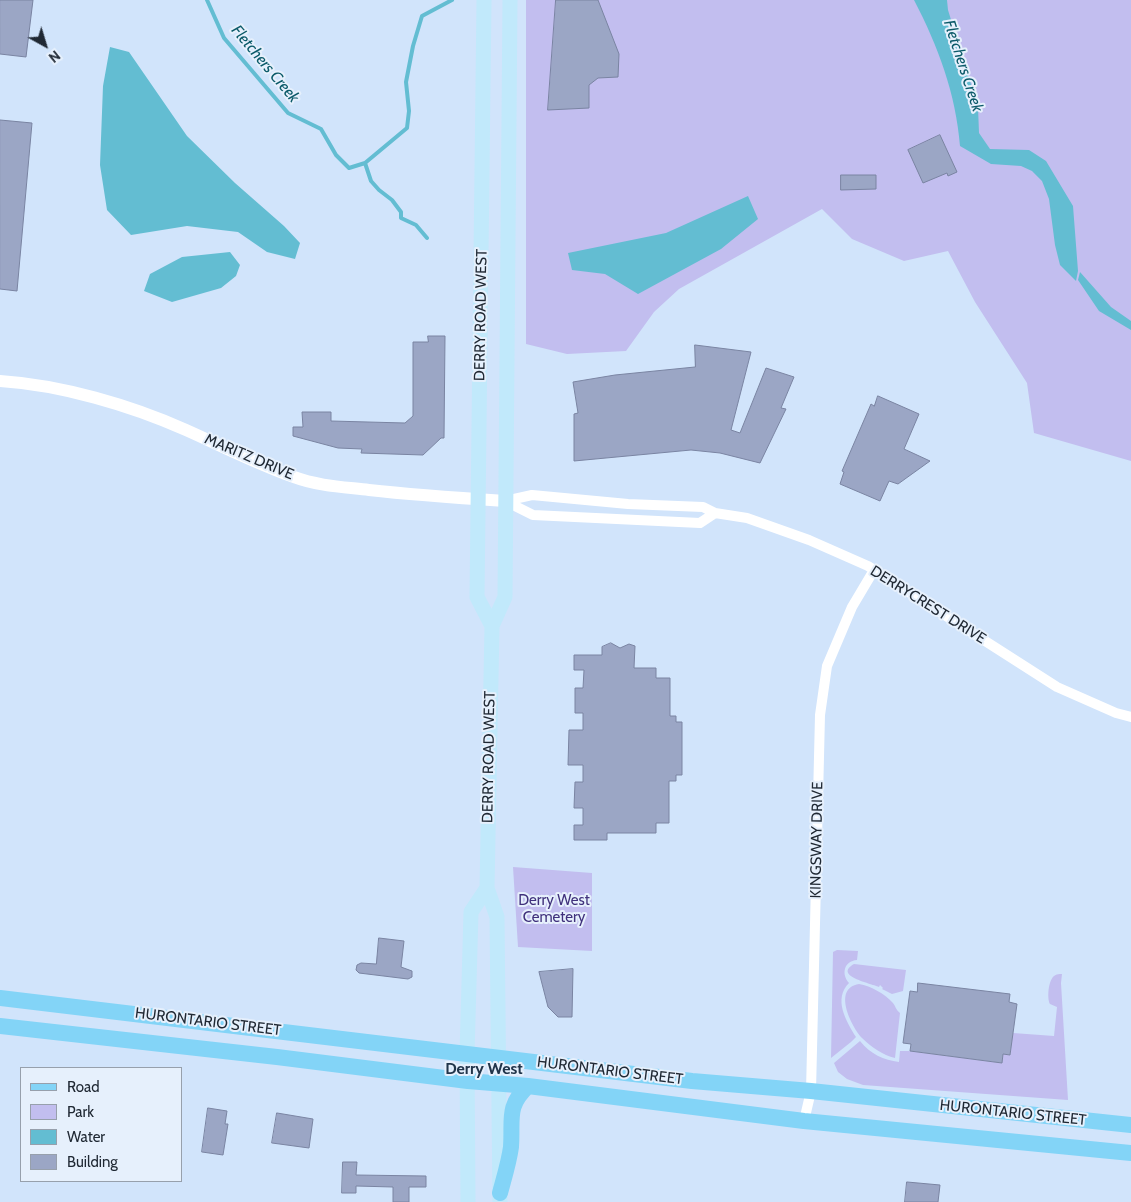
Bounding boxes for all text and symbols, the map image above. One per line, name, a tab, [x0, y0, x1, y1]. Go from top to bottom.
water label: Fletchers Creek	[939, 18, 987, 114]
north arrow	[20, 20, 70, 70]
water label: Fletchers Creek	[227, 21, 303, 107]
text: N	[45, 47, 64, 67]
street label: DERRY ROAD WEST	[471, 249, 491, 381]
street label: MARITZ DRIVE	[202, 430, 296, 484]
street label: DERRYCREST DRIVE	[867, 562, 989, 648]
street label: DERRY ROAD WEST	[479, 691, 499, 823]
street label: KINGSWAY DRIVE	[807, 781, 827, 899]
park label: Derry West Cemetery	[518, 892, 590, 927]
street label: HURONTARIO STREET	[134, 1004, 282, 1040]
street label: HURONTARIO STREET	[536, 1053, 684, 1089]
district label: Derry West	[445, 1059, 523, 1079]
legend	[20, 1067, 182, 1182]
text: Road	[67, 1078, 100, 1096]
street label: HURONTARIO STREET	[939, 1096, 1087, 1130]
text: Park	[67, 1103, 94, 1121]
text: Water	[67, 1128, 105, 1146]
text: Building	[67, 1153, 118, 1171]

